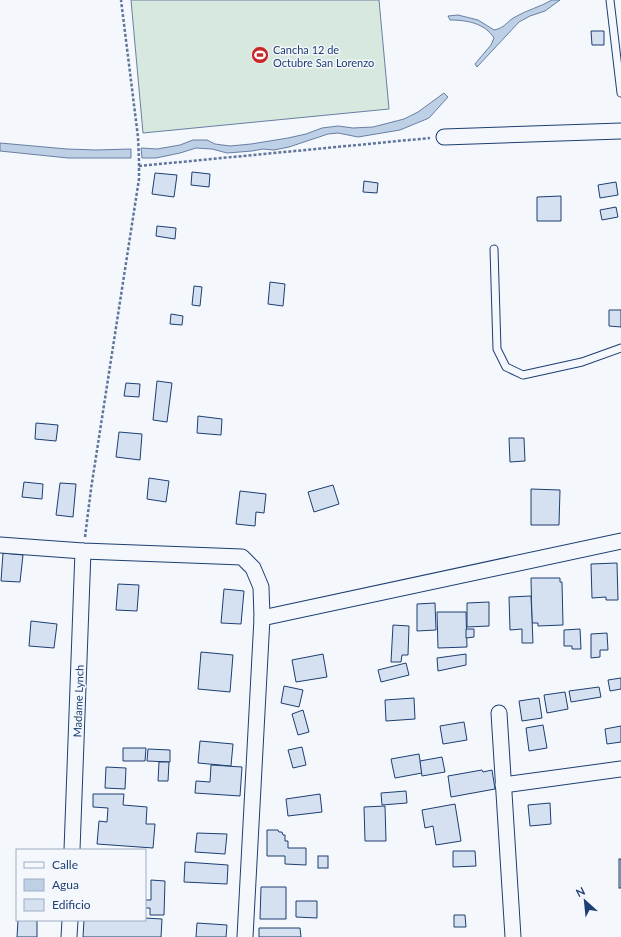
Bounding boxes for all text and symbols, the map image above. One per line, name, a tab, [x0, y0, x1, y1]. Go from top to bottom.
place label: Cancha 12 de Octubre San Lorenzo	[273, 43, 374, 69]
sports icon: Cancha 12 de Octubre San Lorenzo	[250, 45, 270, 65]
street label: Madame Lynch	[70, 664, 86, 738]
legend	[16, 849, 146, 921]
text: Calle	[52, 857, 78, 872]
text: Agua	[52, 877, 79, 892]
north arrow	[565, 881, 605, 921]
text: N	[574, 884, 587, 899]
text: Edificio	[52, 897, 91, 912]

